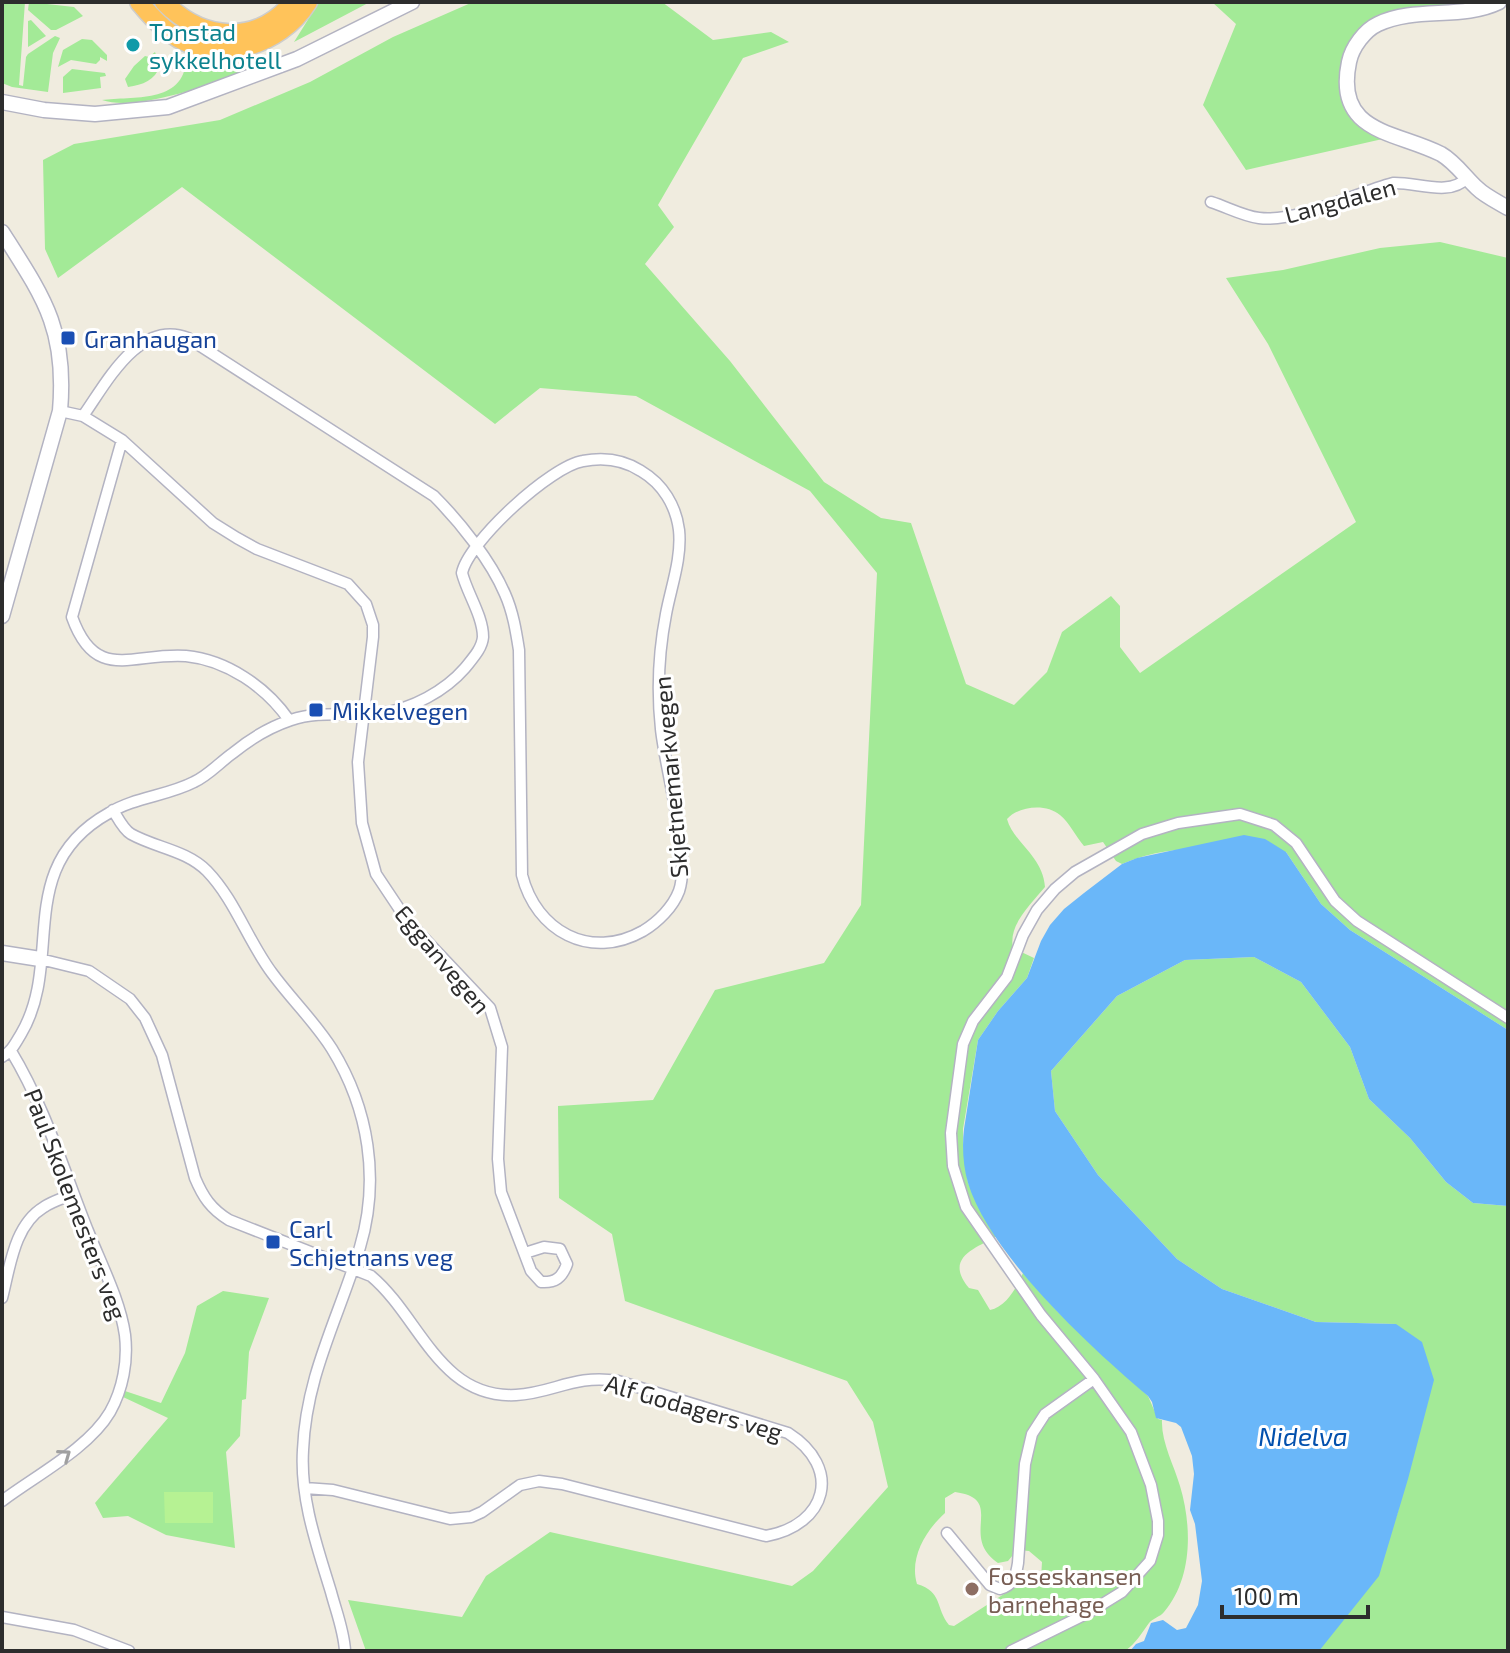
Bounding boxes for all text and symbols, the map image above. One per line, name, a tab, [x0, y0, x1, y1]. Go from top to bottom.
place label: Tonstad sykkelhotell	[149, 17, 282, 74]
marker: Tonstad sykkelhotell	[124, 36, 142, 54]
street label: Langdalen	[1281, 171, 1399, 229]
place label: Granhaugan	[84, 324, 217, 353]
marker: Granhaugan	[59, 329, 77, 347]
street label: Skjetnemarkvegen	[647, 675, 693, 879]
place label: Mikkelvegen	[332, 696, 468, 725]
marker: Mikkelvegen	[307, 701, 325, 719]
street label: Egganvegen	[389, 899, 497, 1019]
street label: Paul Skolemesters veg	[18, 1084, 134, 1324]
place label: Carl Schjetnans veg	[289, 1214, 453, 1271]
marker: Carl Schjetnans veg	[264, 1233, 282, 1251]
street label: Alf Godagers veg	[602, 1368, 786, 1446]
water label: Nidelva	[1258, 1420, 1348, 1451]
one-way arrow	[56, 1450, 71, 1465]
place label: Fosseskansen barnehage	[988, 1561, 1142, 1618]
scale bar	[1222, 1569, 1368, 1619]
marker: Fosseskansen barnehage	[963, 1580, 981, 1598]
text: 100 m	[1234, 1581, 1299, 1610]

